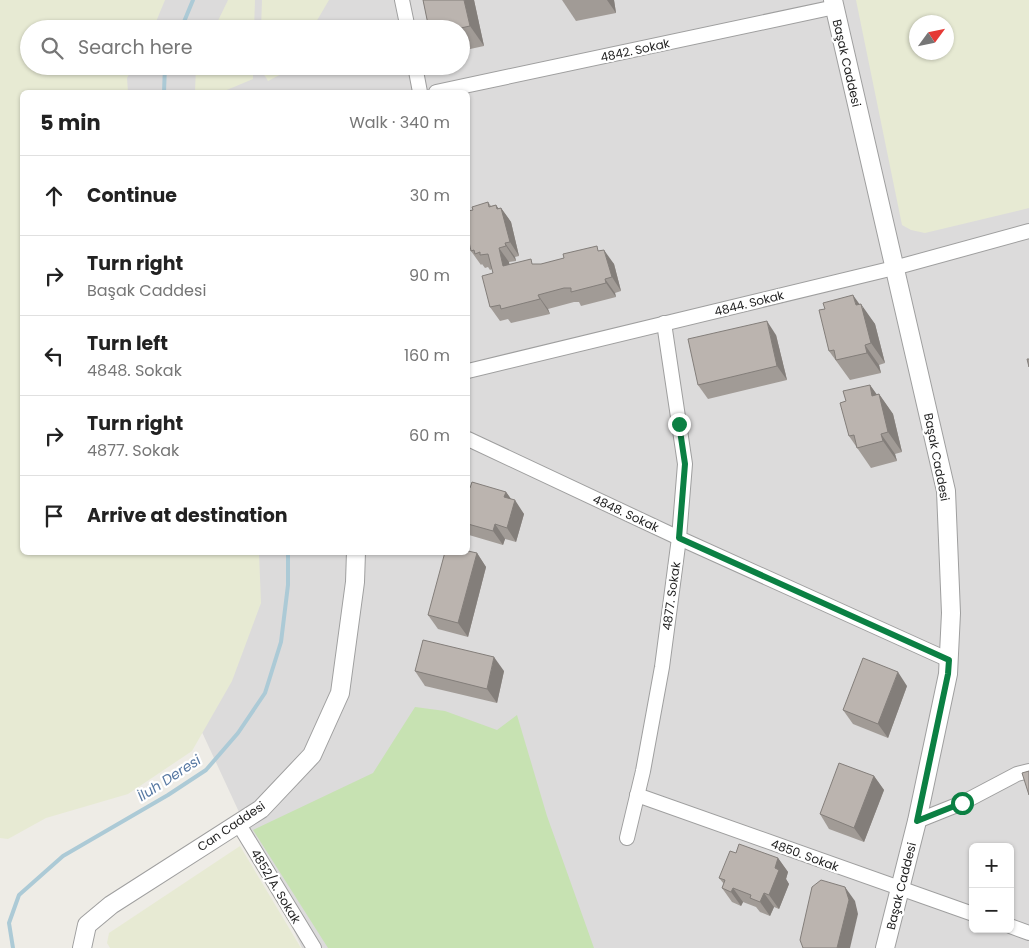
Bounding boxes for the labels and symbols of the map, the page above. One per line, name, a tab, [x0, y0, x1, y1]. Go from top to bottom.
north arrow	[909, 15, 954, 60]
street label: Başak Caddesi	[829, 17, 865, 109]
street label: 4842. Sokak	[599, 34, 672, 66]
street label: 4844. Sokak	[712, 286, 786, 320]
street label: Başak Caddesi	[920, 411, 954, 503]
route end	[668, 413, 691, 436]
street label: 4848. Sokak	[590, 490, 663, 536]
street label: 4877. Sokak	[658, 560, 684, 631]
water label: İluh Deresi	[133, 750, 205, 806]
route start	[951, 792, 974, 815]
street label: Can Caddesi	[194, 797, 268, 855]
street label: 4850. Sokak	[769, 835, 842, 875]
street label: Başak Caddesi	[882, 840, 920, 931]
street label: 4852/A. Sokak	[247, 846, 305, 927]

